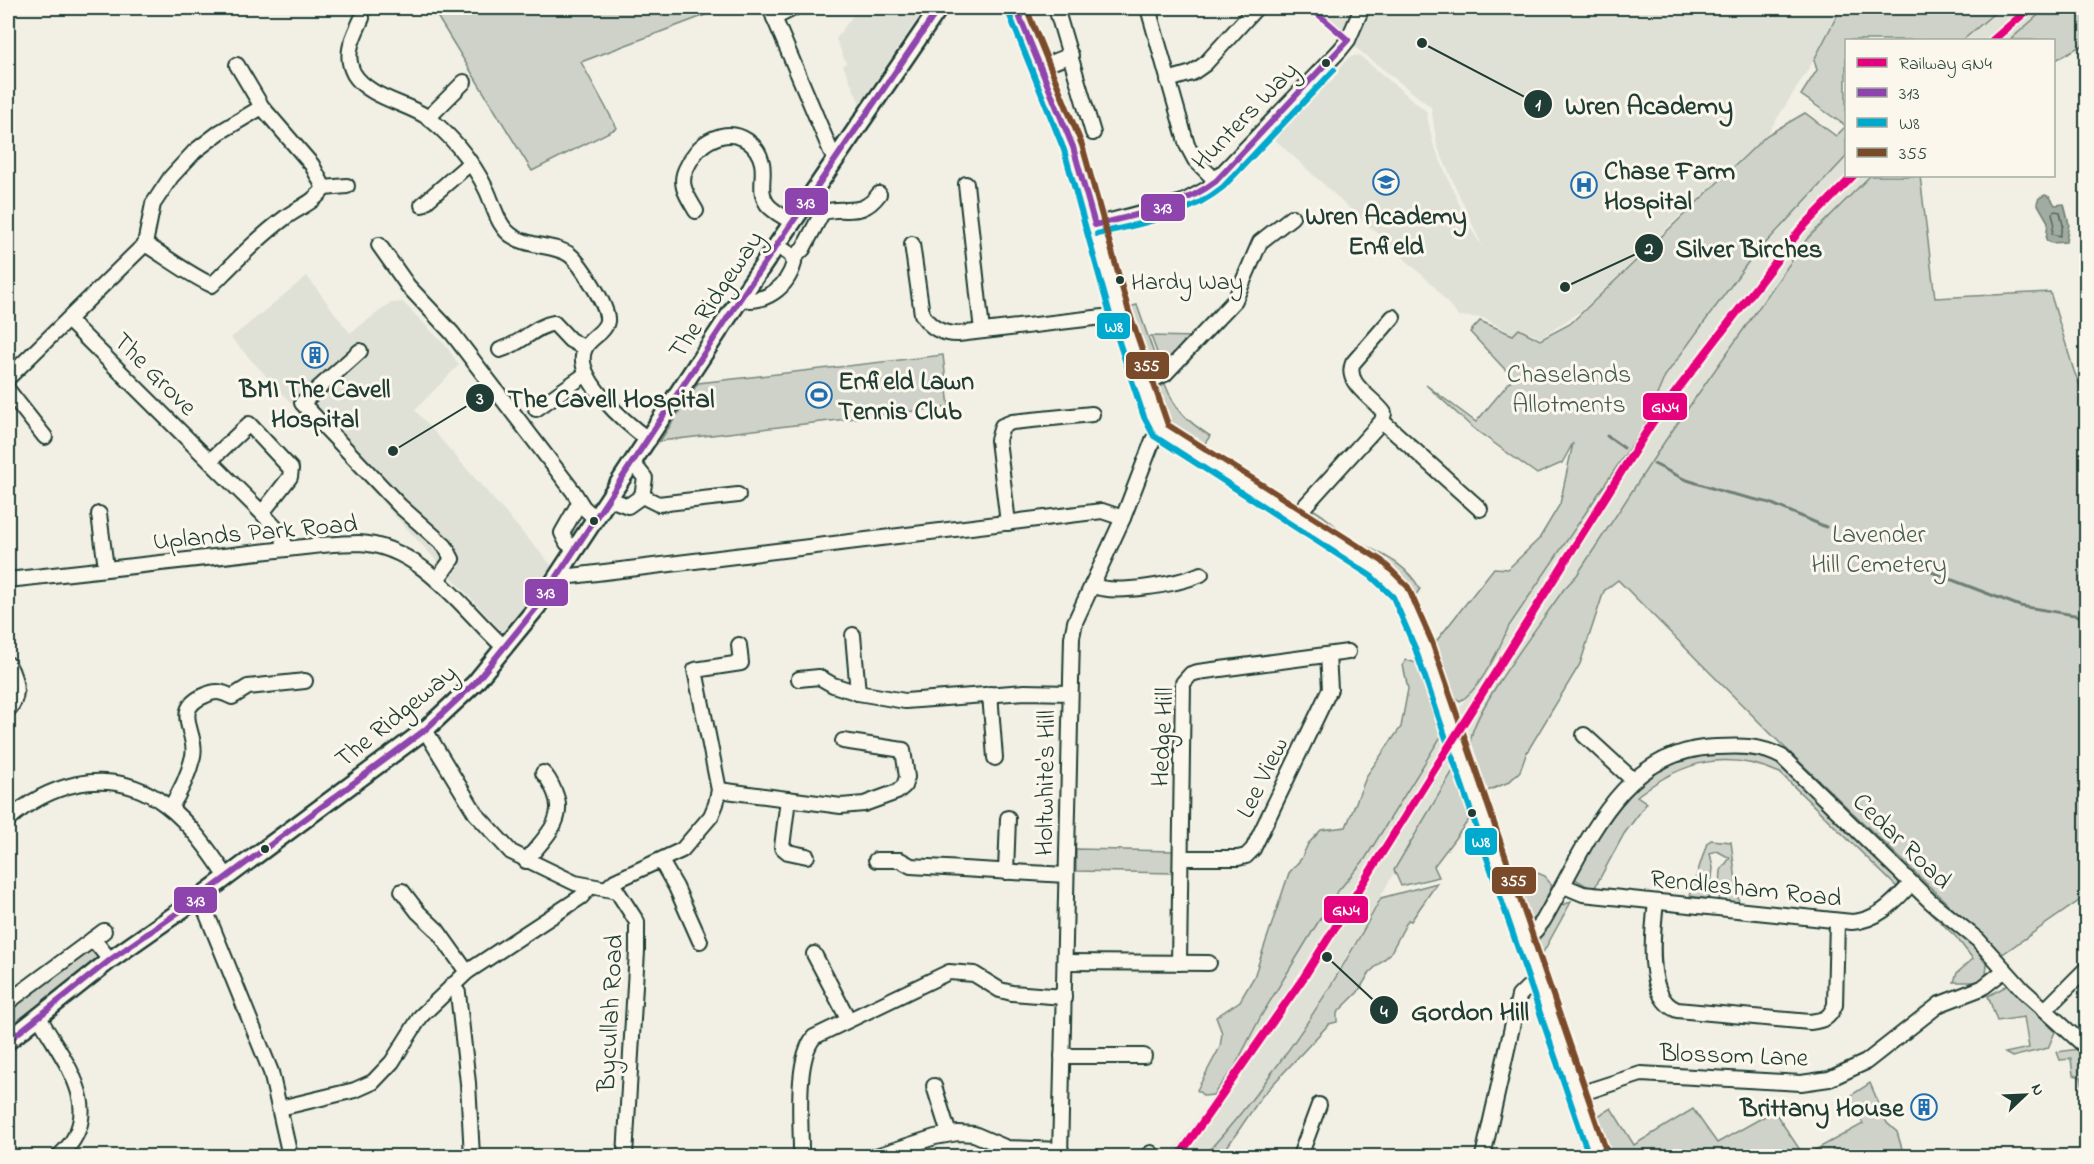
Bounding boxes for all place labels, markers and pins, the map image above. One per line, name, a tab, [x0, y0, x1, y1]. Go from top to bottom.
unlabelled marker	[1320, 57, 1332, 69]
callout: Wren Academy	[1523, 82, 1745, 127]
place label: Chase Farm Hospital	[1604, 154, 1735, 222]
school or university icon: Wren Academy Enfield	[1371, 167, 1401, 197]
hospital icon: Chase Farm Hospital	[1569, 170, 1599, 200]
place label: Wren Academy Enfield	[1305, 199, 1467, 267]
callout: Silver Birches	[1634, 225, 1835, 270]
place label: Hardy Way	[1131, 266, 1243, 302]
marker: Hardy Way	[1114, 274, 1126, 286]
building icon: BMI The Cavell Hospital	[300, 340, 330, 370]
place label: Enfield Lawn Tennis Club	[838, 364, 974, 432]
place label: BMI The Cavell Hospital	[239, 372, 390, 440]
callout: The Cavell Hospital	[465, 376, 726, 421]
sports icon: Enfield Lawn Tennis Club	[804, 380, 834, 410]
unlabelled marker	[588, 515, 600, 527]
unlabelled marker	[1466, 807, 1478, 819]
unlabelled marker	[259, 843, 271, 855]
callout: Gordon Hill	[1369, 988, 1541, 1033]
place label: Brittany House	[1739, 1091, 1905, 1129]
building icon: Brittany House	[1909, 1092, 1939, 1122]

